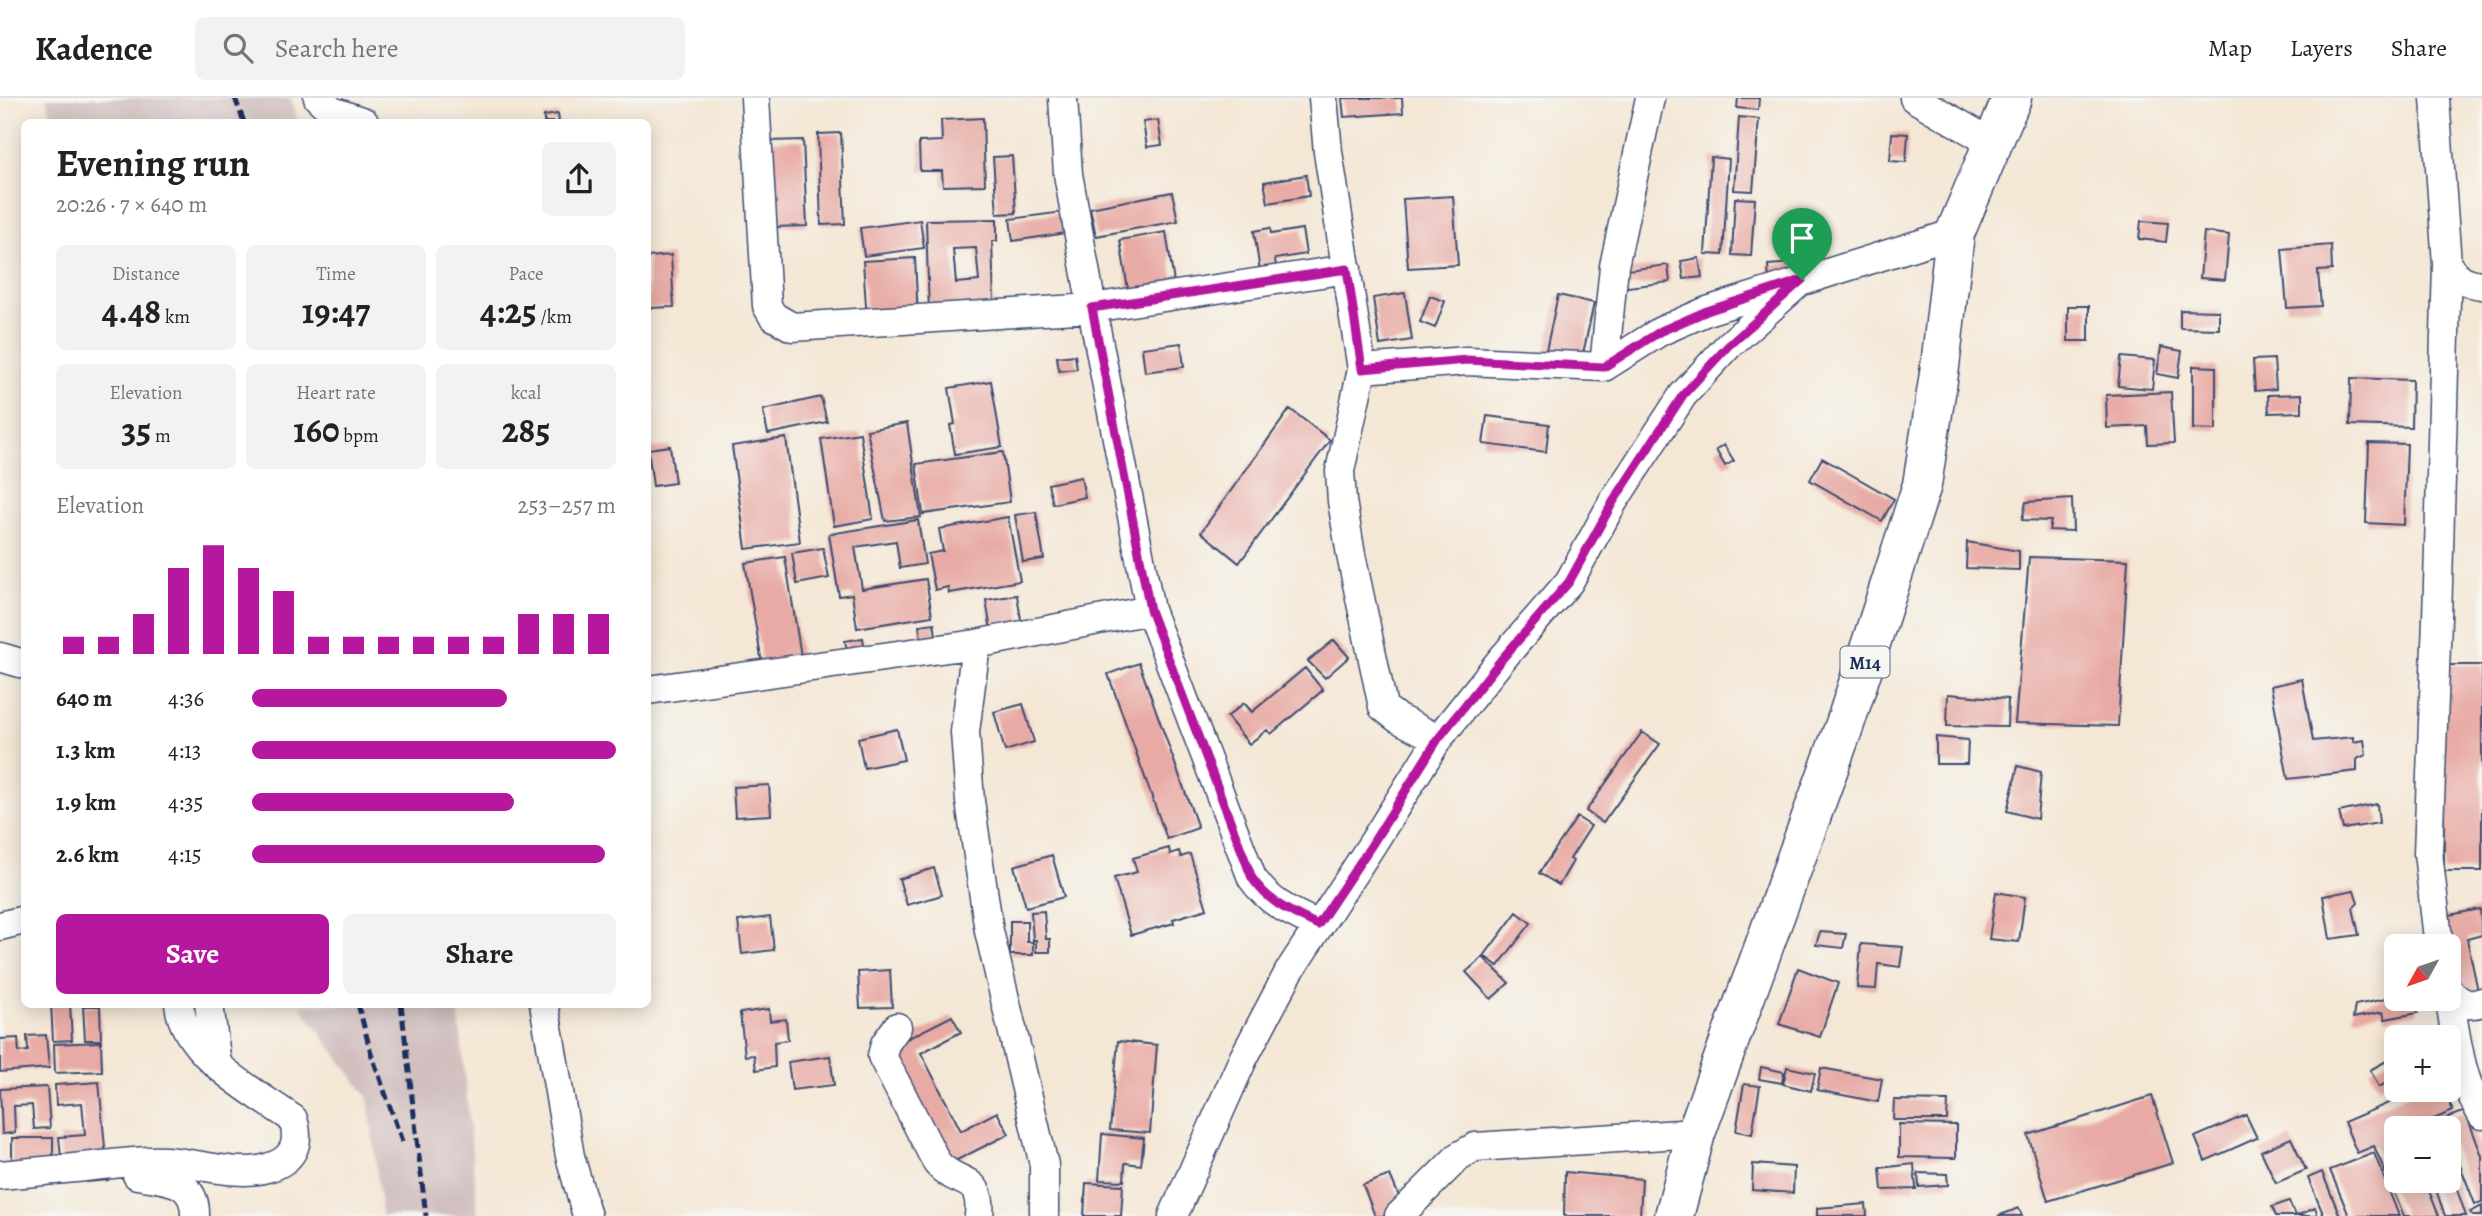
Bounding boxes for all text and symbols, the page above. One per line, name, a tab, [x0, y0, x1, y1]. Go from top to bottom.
search box	[195, 17, 685, 80]
text: Kadence	[35, 26, 153, 71]
icon: search	[219, 29, 257, 67]
text: Search here	[275, 31, 398, 66]
text: Map	[2208, 32, 2252, 64]
text: Layers	[2290, 32, 2353, 64]
text: Share	[2391, 32, 2447, 64]
text: Evening run	[56, 137, 250, 189]
button: share	[542, 142, 616, 216]
text: 20:26 · 7 × 640 m	[56, 189, 207, 220]
pin	[1772, 208, 1832, 280]
icon: arrive	[1783, 219, 1821, 257]
text: Distance	[112, 261, 180, 287]
text: Time	[316, 261, 356, 287]
text: Pace	[508, 261, 544, 287]
text: 4.48	[102, 287, 161, 335]
text: 19:47	[302, 287, 370, 335]
text: 4:25	[480, 287, 537, 335]
text: km	[161, 304, 190, 330]
text: /km	[537, 304, 572, 330]
text: Elevation	[110, 380, 182, 406]
text: Heart rate	[296, 380, 376, 406]
text: kcal	[511, 380, 541, 406]
text: 35	[121, 406, 151, 454]
text: 160	[293, 406, 340, 454]
text: 285	[502, 406, 550, 454]
text: m	[151, 423, 171, 449]
text: bpm	[340, 423, 379, 449]
text: Elevation	[56, 490, 144, 521]
text: 253–257 m	[517, 490, 616, 521]
road number: M14	[1840, 646, 1890, 678]
text: 640 m	[56, 683, 112, 714]
text: 4:36	[168, 683, 204, 714]
text: 1.3 km	[56, 735, 116, 766]
text: 4:13	[168, 735, 201, 766]
text: 1.9 km	[56, 787, 116, 818]
text: 4:35	[168, 787, 203, 818]
text: 2.6 km	[56, 839, 119, 870]
text: 4:15	[168, 839, 202, 870]
button: Save	[56, 914, 329, 994]
button: Share	[343, 914, 616, 994]
north arrow	[2384, 934, 2460, 1012]
map controls	[2384, 934, 2461, 1193]
button: +	[2384, 1025, 2461, 1102]
button: −	[2384, 1116, 2461, 1193]

